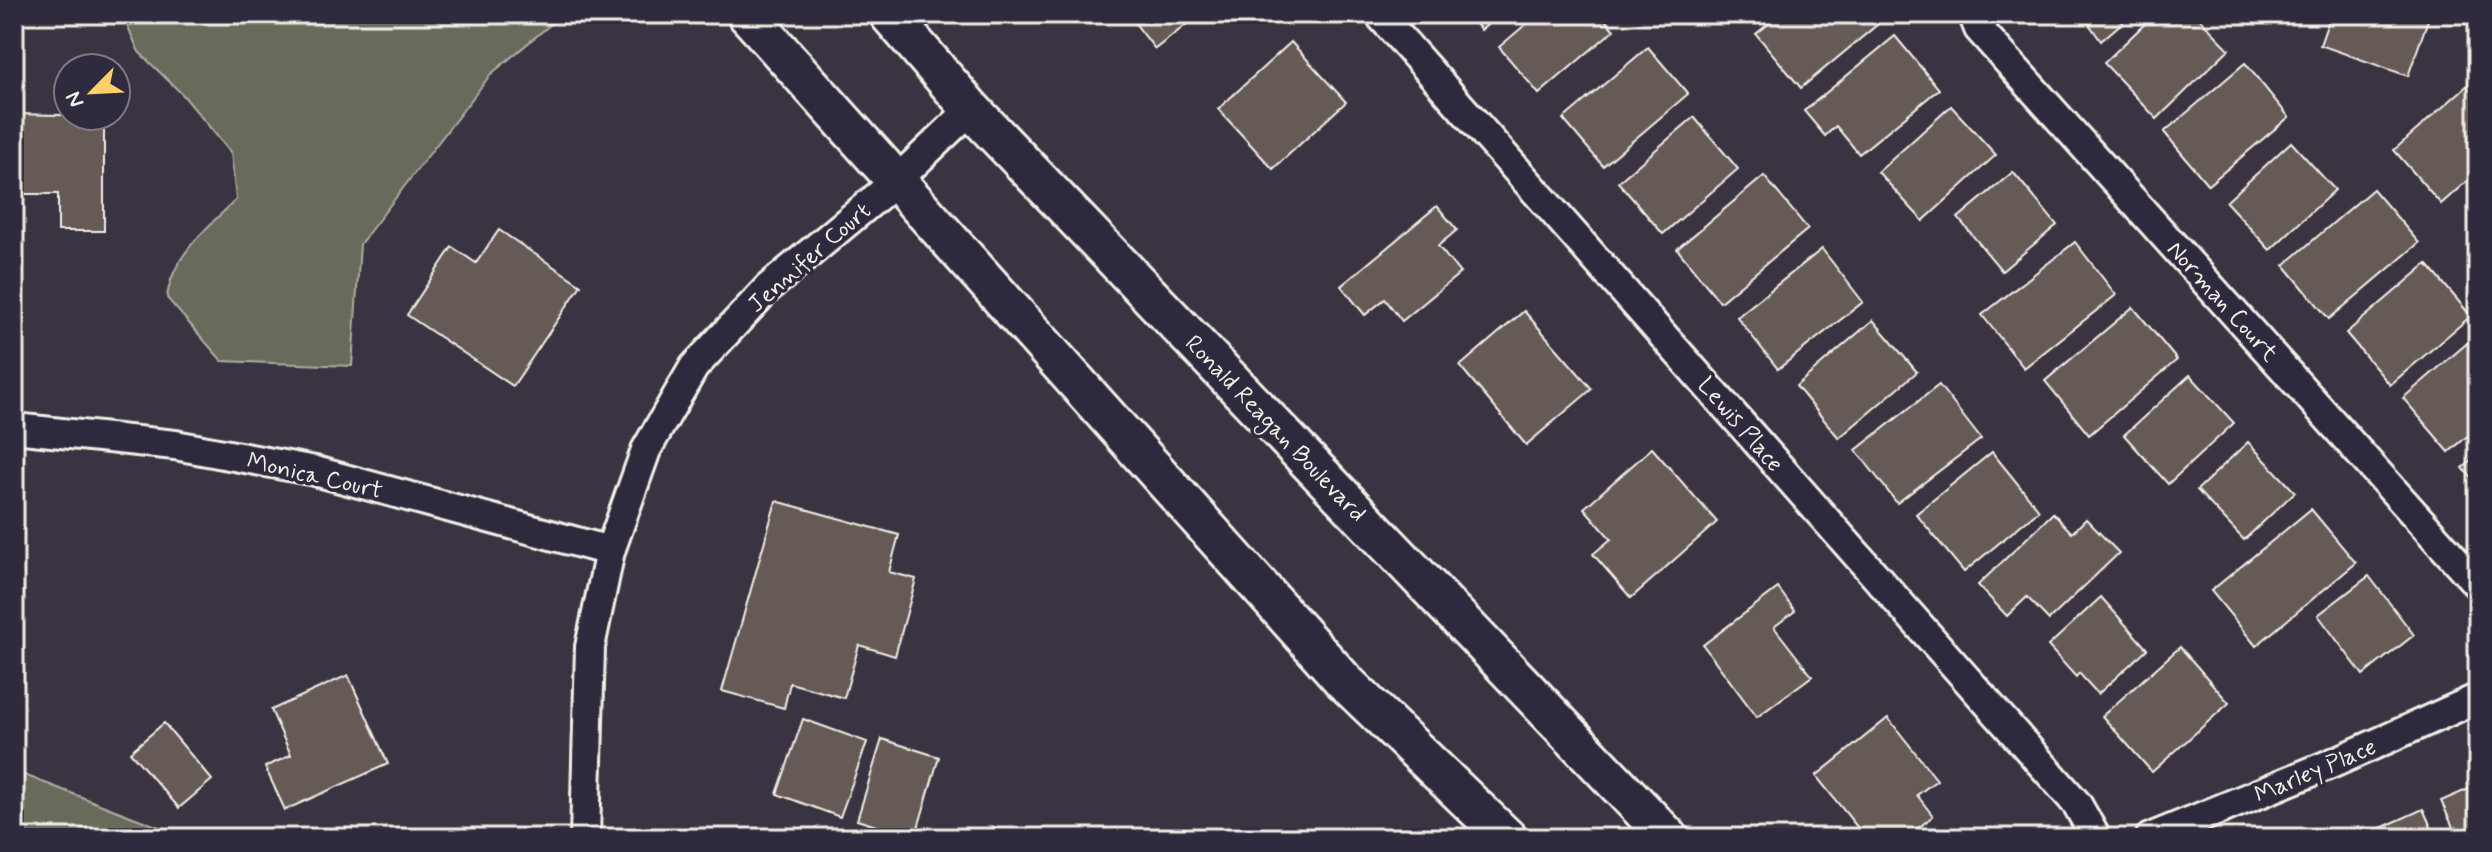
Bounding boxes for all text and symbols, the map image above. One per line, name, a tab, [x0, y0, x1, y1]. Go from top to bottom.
north arrow	[52, 52, 132, 132]
text: N	[60, 87, 91, 112]
street label: Jennifer Court	[742, 196, 878, 320]
street label: Norman Court	[2159, 235, 2284, 369]
street label: Ronald Reagan Boulevard	[1176, 329, 1372, 531]
street label: Lewis Place	[1690, 371, 1790, 479]
street label: Monica Court	[244, 446, 386, 507]
street label: Marley Place	[2250, 732, 2381, 811]

